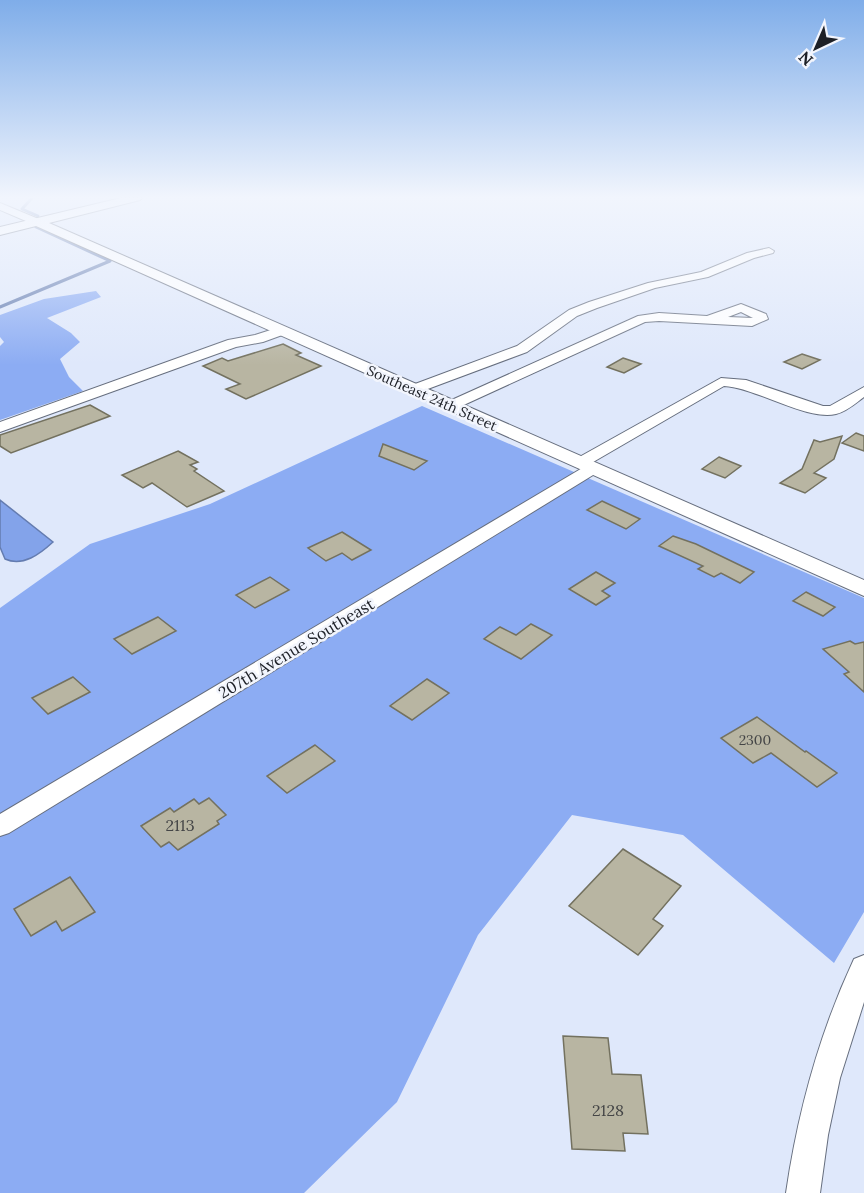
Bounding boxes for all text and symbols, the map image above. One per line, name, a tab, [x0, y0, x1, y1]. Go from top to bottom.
north arrow	[786, 18, 846, 78]
text: N	[794, 47, 817, 70]
street label: Southeast 24th Street	[364, 361, 500, 435]
street label: 207th Avenue Southeast	[214, 593, 378, 702]
house number: 2300	[739, 731, 771, 749]
house number: 2113	[165, 815, 195, 835]
house number: 2128	[592, 1100, 624, 1120]

